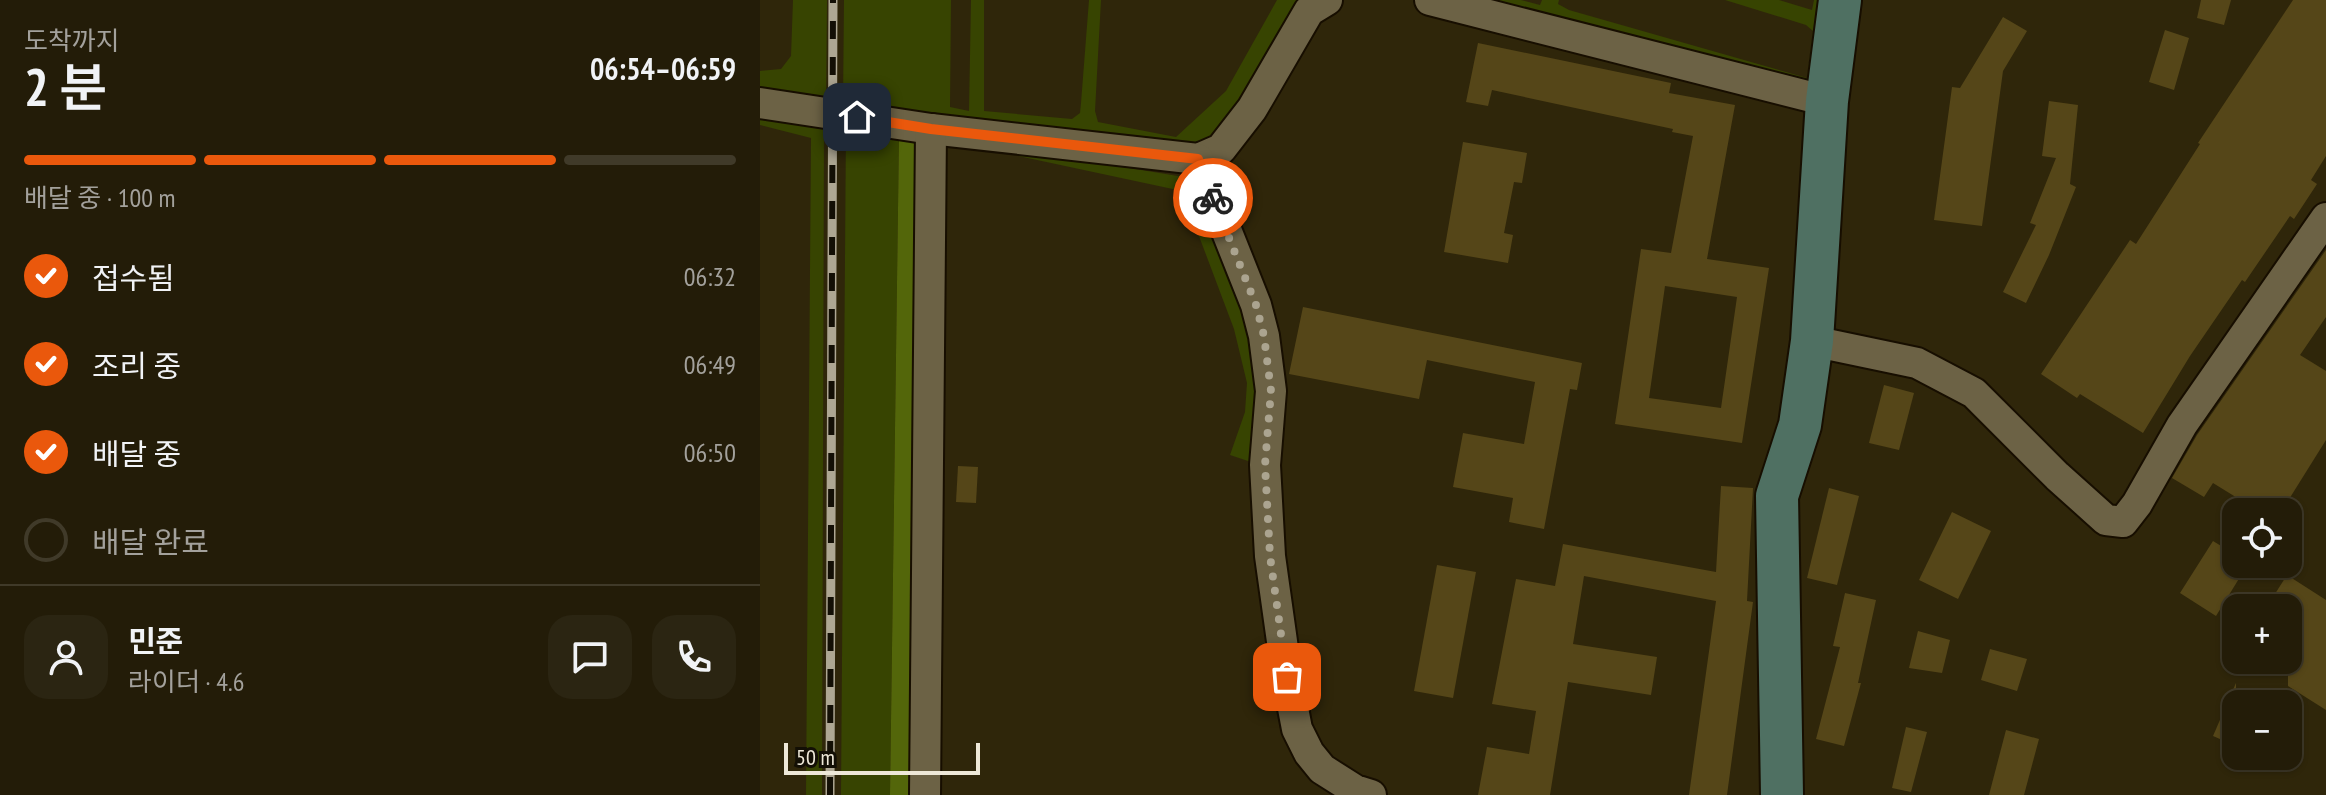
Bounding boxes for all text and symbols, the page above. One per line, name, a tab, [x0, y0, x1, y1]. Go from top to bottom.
text: 도착까지	[24, 24, 120, 57]
text: 06:54–06:59	[590, 49, 736, 88]
text: 2 분	[24, 53, 107, 120]
pin	[823, 83, 891, 151]
icon: home	[835, 95, 879, 139]
courier	[1173, 158, 1253, 238]
icon: bike	[1191, 176, 1235, 220]
text: 배달 중 · 100 m	[24, 181, 175, 214]
icon: check	[24, 254, 68, 298]
text: 접수됨	[92, 258, 175, 297]
text: 06:32	[684, 260, 736, 293]
icon: check	[24, 342, 68, 386]
text: 조리 중	[92, 346, 181, 385]
text: 06:49	[684, 348, 736, 381]
icon: check	[24, 430, 68, 474]
text: 배달 중	[92, 434, 181, 473]
text: 06:50	[684, 436, 736, 469]
map controls	[2222, 498, 2302, 770]
button: locate	[2222, 498, 2302, 578]
text: 배달 완료	[92, 522, 209, 561]
button: +	[2222, 594, 2302, 674]
button: person	[24, 615, 108, 699]
button: chat	[548, 615, 632, 699]
button: phone	[652, 615, 736, 699]
text: 민준	[128, 621, 183, 660]
pin	[1253, 643, 1321, 711]
icon: bag	[1265, 655, 1309, 699]
text: 라이더 · 4.6	[128, 665, 244, 698]
button: −	[2222, 690, 2302, 770]
scale bar	[784, 739, 980, 775]
text: 50 m	[796, 743, 835, 771]

